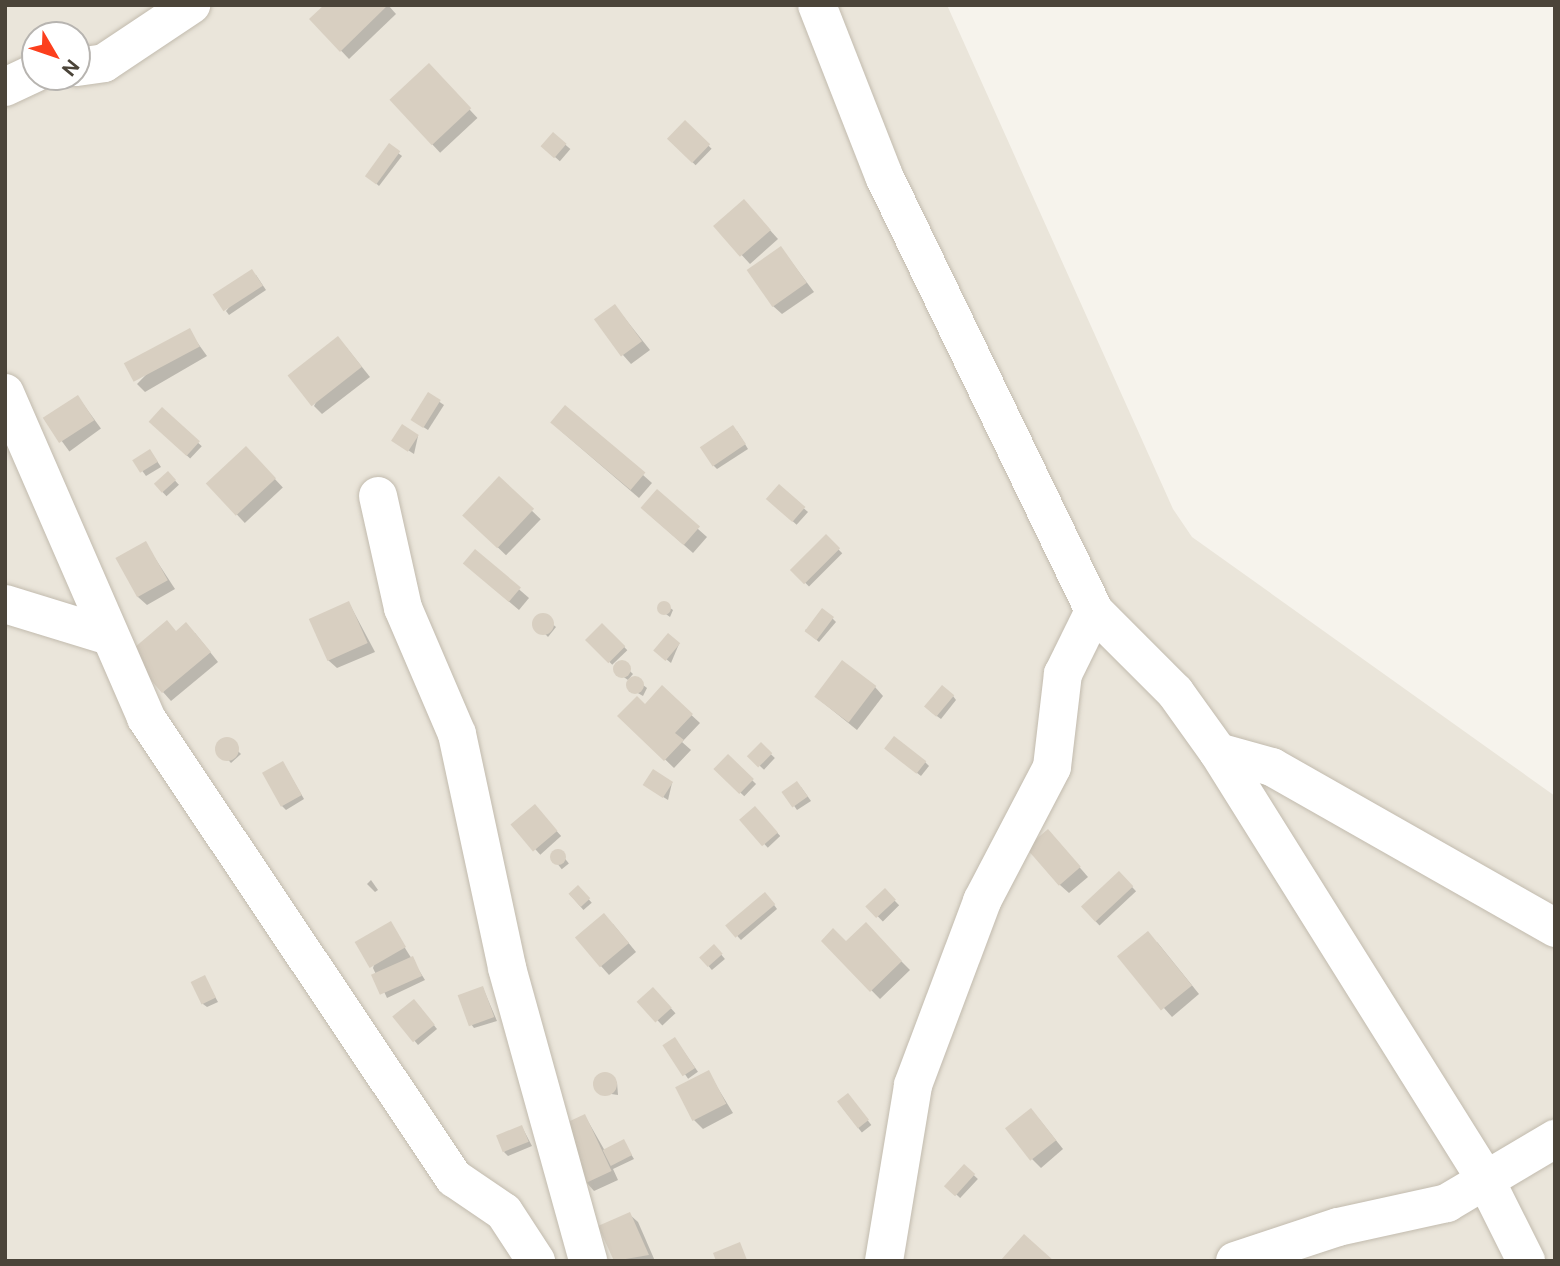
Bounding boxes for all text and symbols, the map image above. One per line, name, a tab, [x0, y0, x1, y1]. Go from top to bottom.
north arrow	[21, 21, 91, 91]
text: N	[58, 55, 84, 81]

